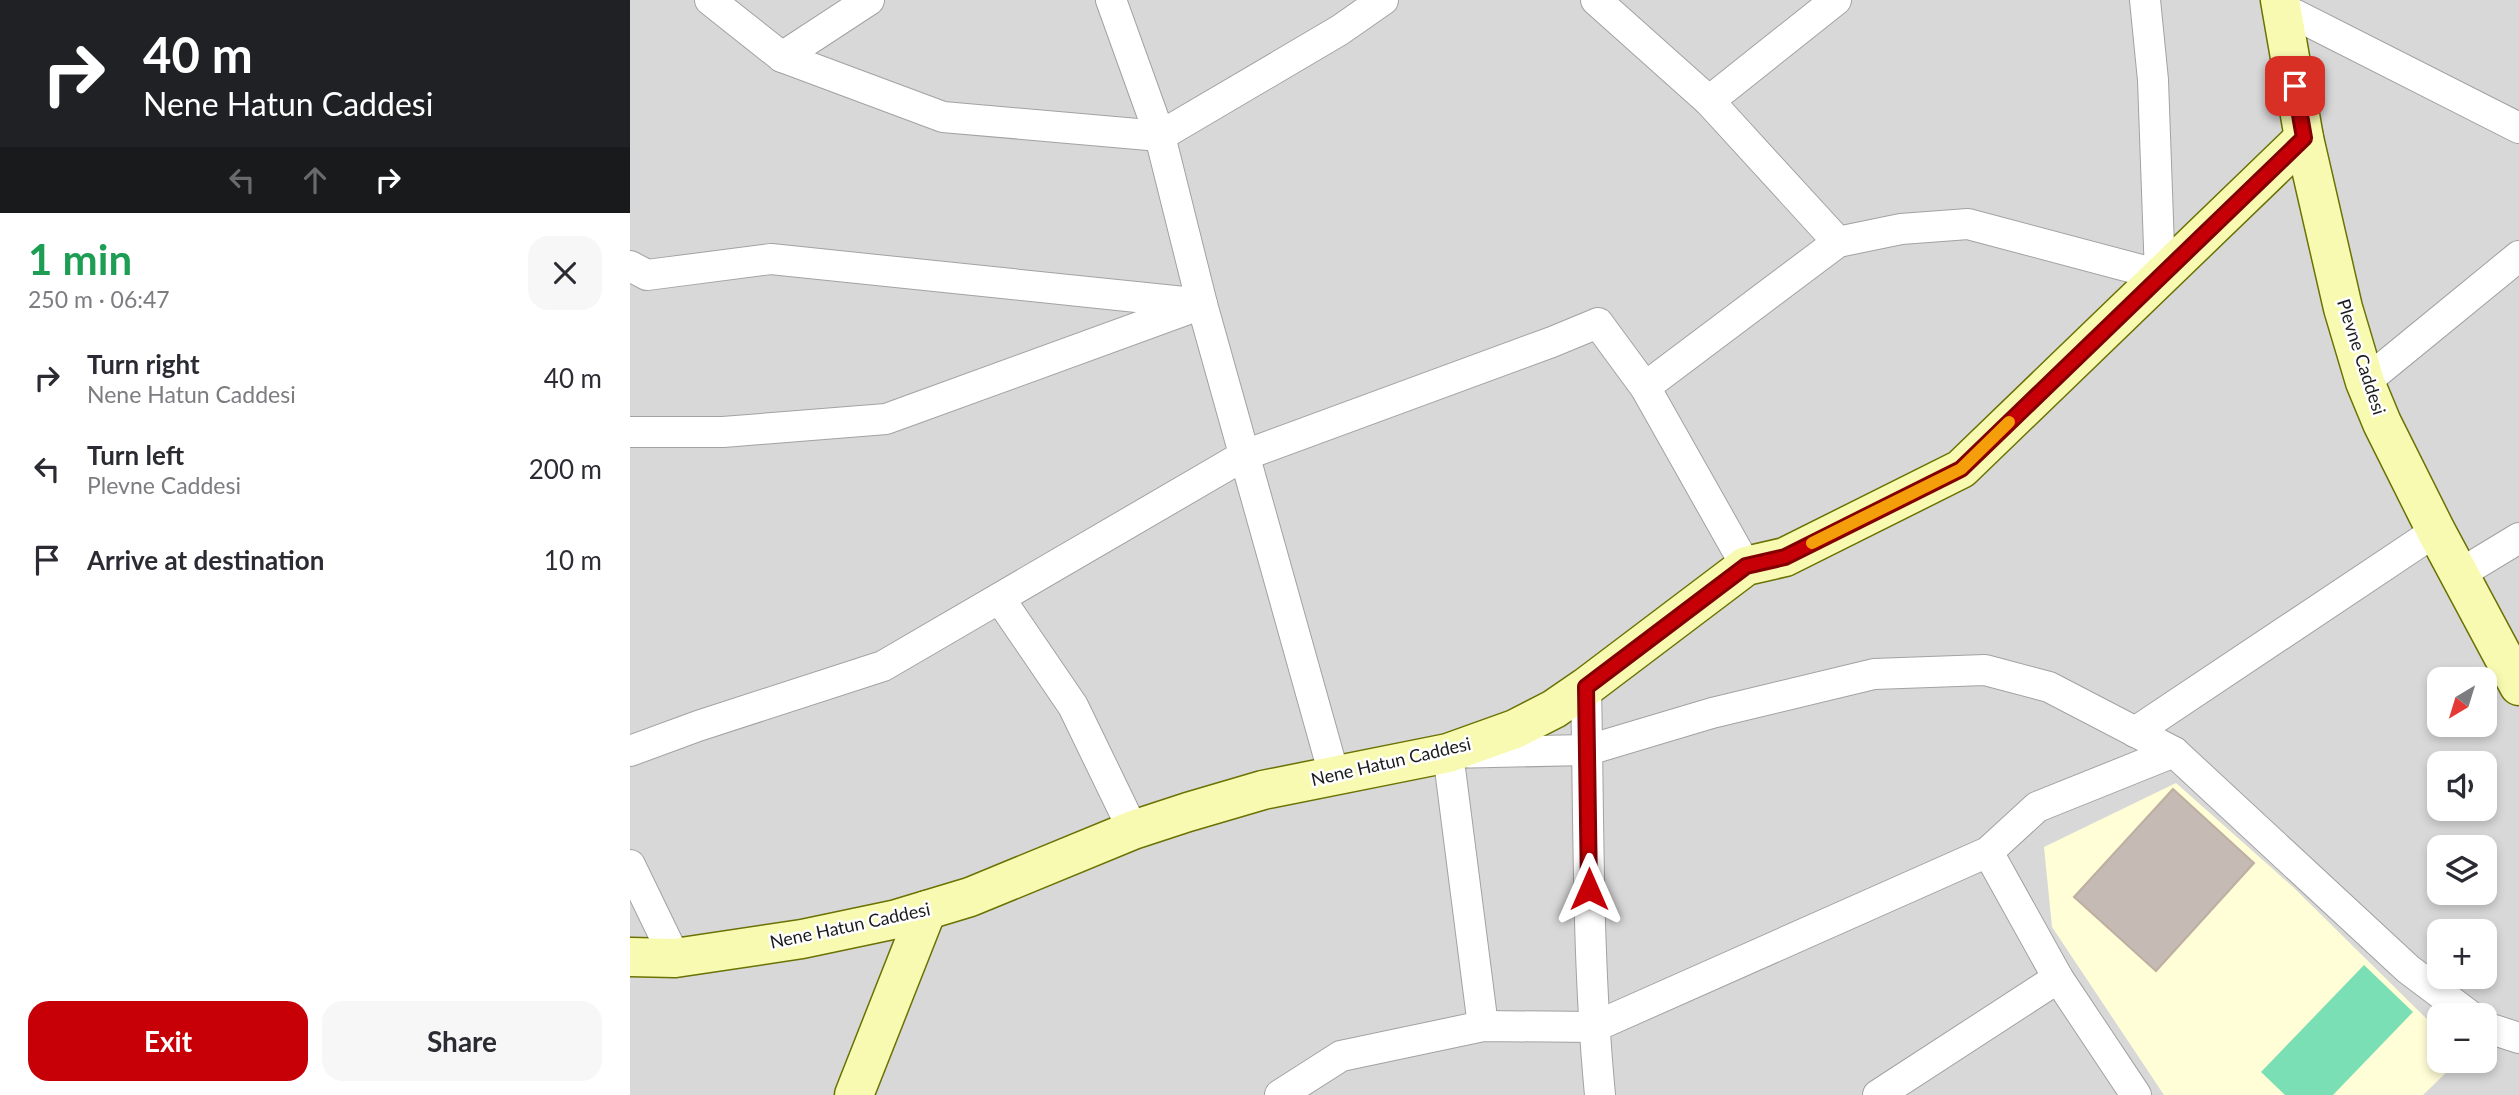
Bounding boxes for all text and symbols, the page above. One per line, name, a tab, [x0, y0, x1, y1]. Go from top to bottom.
text: 40 m	[143, 25, 253, 83]
icon: right	[28, 28, 119, 119]
pin	[2265, 56, 2325, 116]
icon: arrive	[2276, 67, 2314, 105]
text: Nene Hatun Caddesi	[143, 84, 433, 123]
icon: left	[223, 161, 261, 199]
icon: ahead	[296, 161, 334, 199]
icon: right	[369, 161, 407, 199]
text: 1 min	[28, 234, 132, 284]
button: close	[528, 236, 602, 310]
text: 250 m · 06:47	[28, 285, 170, 313]
street label: Plevne Caddesi	[2333, 296, 2391, 417]
text: Turn right	[87, 348, 200, 380]
icon: right	[28, 359, 66, 397]
text: 40 m	[544, 362, 602, 394]
text: Nene Hatun Caddesi	[87, 380, 296, 408]
text: Turn left	[87, 439, 184, 471]
icon: left	[28, 450, 66, 488]
text: 200 m	[529, 453, 602, 485]
text: Plevne Caddesi	[87, 471, 241, 499]
icon: arrive	[28, 541, 66, 579]
text: Arrive at destination	[87, 544, 324, 576]
text: 10 m	[544, 544, 602, 576]
north arrow	[2427, 667, 2497, 737]
map controls	[2427, 667, 2497, 1073]
street label: Nene Hatun Caddesi	[1309, 732, 1473, 790]
button: sound	[2427, 751, 2497, 821]
button: layers	[2427, 835, 2497, 905]
position arrow	[1552, 852, 1626, 926]
street label: Nene Hatun Caddesi	[768, 897, 932, 953]
button: +	[2427, 919, 2497, 989]
button: Exit	[28, 1001, 308, 1081]
button: Share	[322, 1001, 602, 1081]
button: −	[2427, 1003, 2497, 1073]

